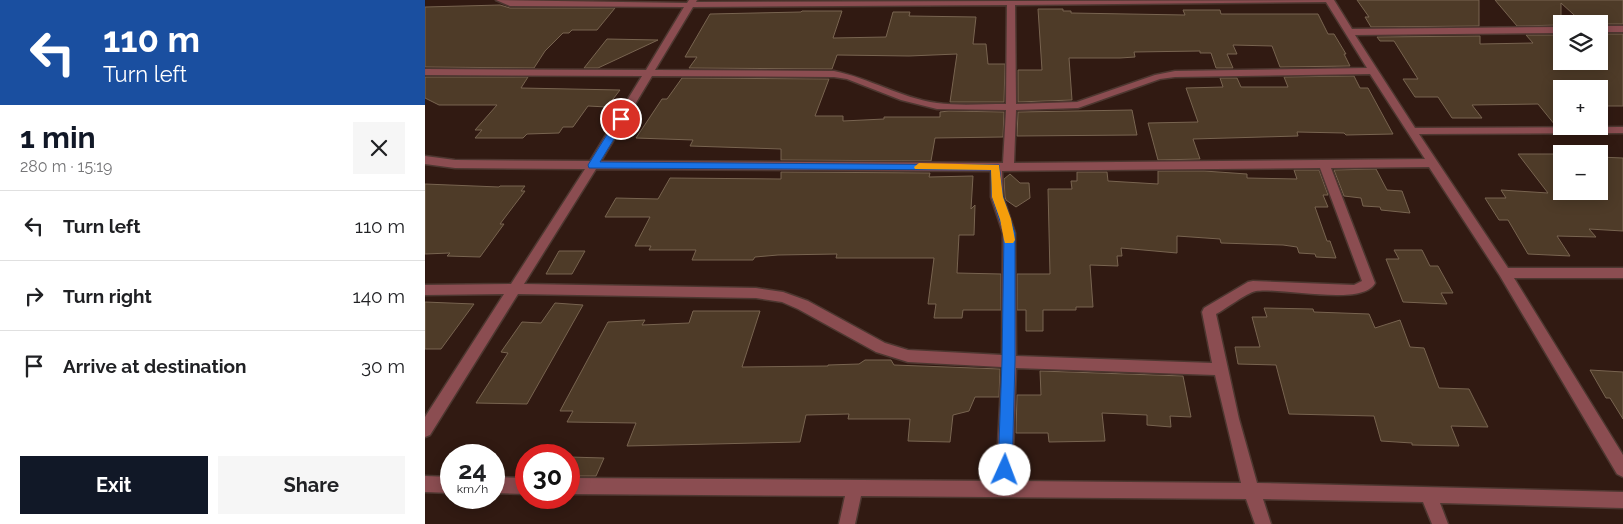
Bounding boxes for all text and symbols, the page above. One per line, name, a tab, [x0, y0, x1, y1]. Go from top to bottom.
map controls	[1553, 15, 1608, 200]
button: layers	[1553, 15, 1608, 70]
text: 110 m	[103, 19, 200, 60]
icon: left	[20, 20, 85, 85]
text: Turn left	[103, 61, 187, 87]
button: +	[1553, 80, 1608, 135]
pin	[600, 98, 642, 140]
icon: arrive	[607, 105, 635, 133]
text: 1 min	[20, 120, 96, 155]
button: close	[353, 122, 405, 174]
button: −	[1553, 145, 1608, 200]
text: 280 m · 15:19	[20, 157, 112, 176]
icon: left	[20, 212, 48, 240]
text: Turn left	[63, 215, 140, 237]
text: 110 m	[355, 215, 405, 237]
icon: right	[20, 282, 48, 310]
text: Turn right	[63, 285, 152, 307]
text: 140 m	[353, 285, 405, 307]
icon: arrive	[20, 352, 48, 380]
text: Arrive at destination	[63, 355, 247, 377]
text: 30 m	[361, 355, 405, 377]
position arrow	[978, 443, 1030, 495]
speed limit sign: 30	[515, 444, 580, 509]
text: 24	[458, 455, 487, 485]
button: Exit	[20, 456, 208, 514]
button: Share	[218, 456, 405, 514]
text: km/h	[457, 482, 488, 496]

